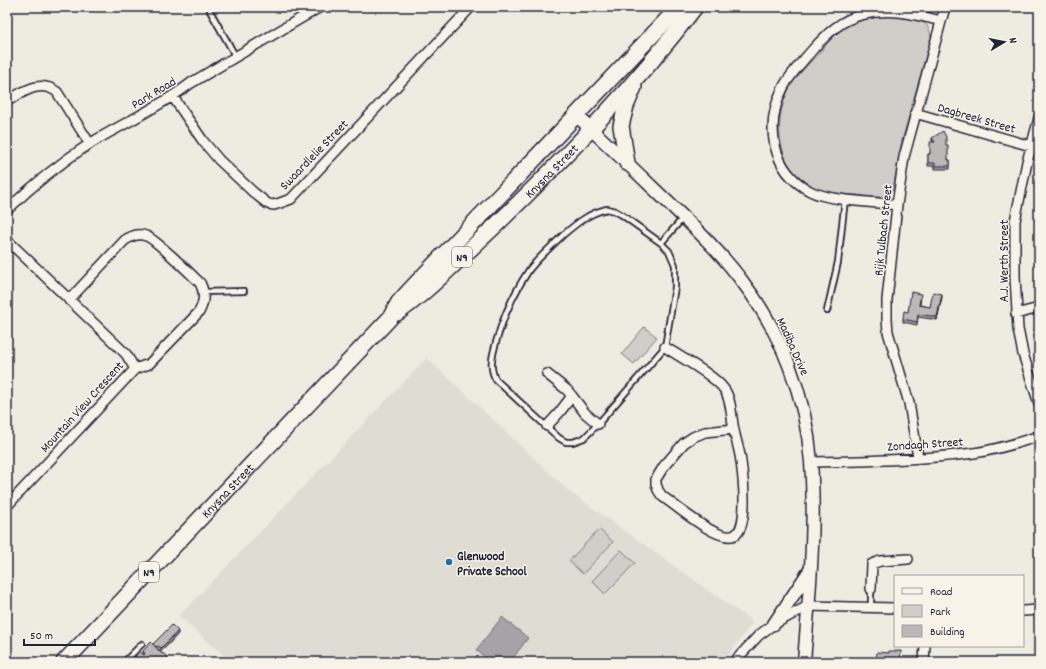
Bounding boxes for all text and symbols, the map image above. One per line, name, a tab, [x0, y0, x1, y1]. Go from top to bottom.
north arrow	[984, 22, 1024, 62]
text: N	[1004, 37, 1020, 45]
street label: Park Road	[128, 73, 180, 115]
street label: Dagbreek Street	[935, 99, 1018, 140]
street label: Swaardlelie Street	[276, 116, 354, 195]
street label: Knysna Street	[521, 141, 584, 204]
street label: Rijk Tulbach Street	[870, 183, 899, 277]
street label: A.J. Werth Street	[996, 220, 1015, 302]
road number: N9	[452, 247, 472, 267]
street label: Madiba Drive	[770, 315, 813, 379]
street label: Mountain View Crescent	[37, 358, 129, 458]
street label: Zondagh Street	[887, 433, 964, 458]
street label: Knysna Street	[198, 460, 260, 523]
place label: Glenwood Private School	[457, 548, 528, 582]
marker: Glenwood Private School	[444, 557, 454, 567]
road number: N9	[139, 562, 159, 582]
legend	[894, 575, 1024, 647]
text: Road	[930, 584, 952, 601]
text: Park	[930, 604, 951, 621]
scale bar	[24, 621, 95, 647]
text: Building	[930, 624, 965, 641]
text: 50 m	[30, 628, 53, 645]

